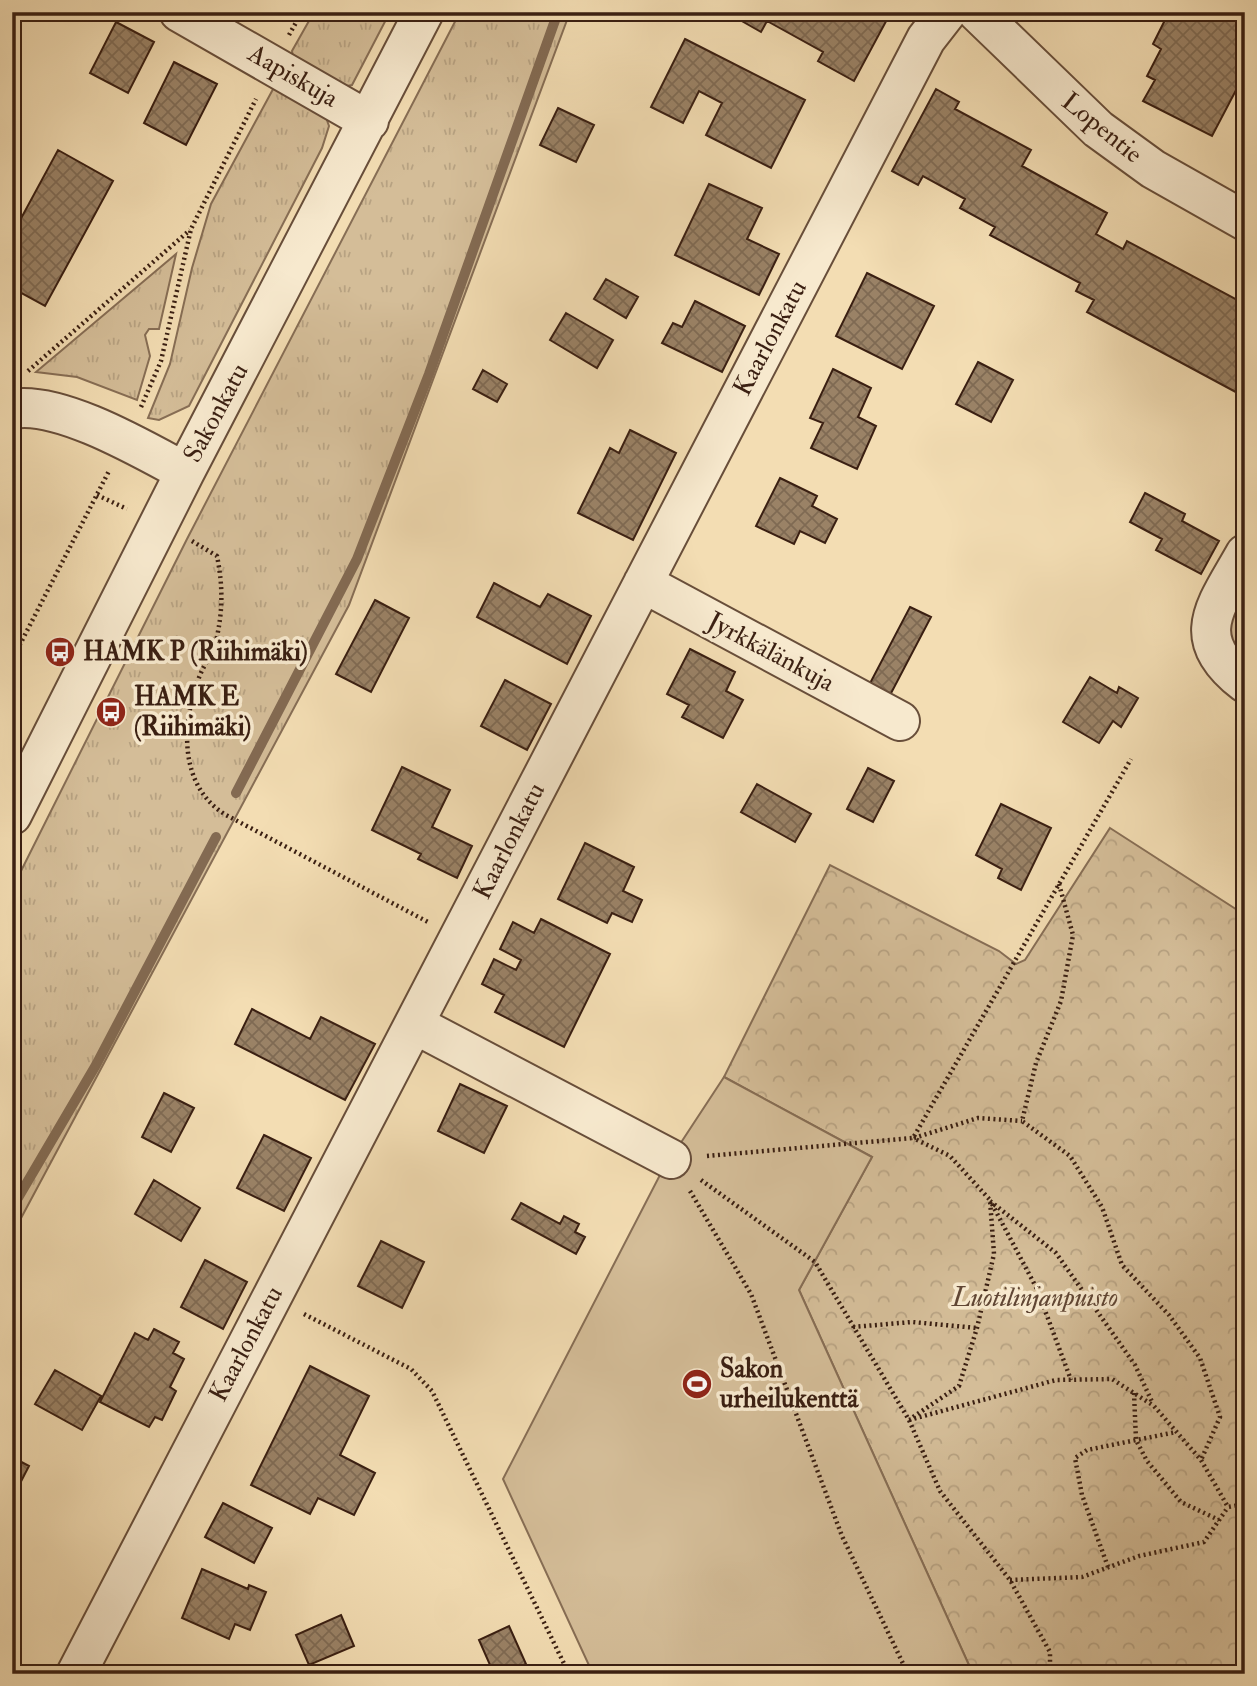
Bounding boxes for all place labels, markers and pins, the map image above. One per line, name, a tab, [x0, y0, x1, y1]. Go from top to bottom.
bus stop icon: HAMK P (Riihimäki)	[43, 635, 77, 669]
place label: HAMK P (Riihimäki)	[83, 636, 308, 668]
place label: HAMK E (Riihimäki)	[134, 681, 251, 743]
bus stop icon: HAMK E (Riihimäki)	[94, 695, 128, 729]
place label: Sakon urheilukenttä	[719, 1353, 860, 1415]
sports icon: Sakon urheilukenttä	[680, 1367, 714, 1401]

